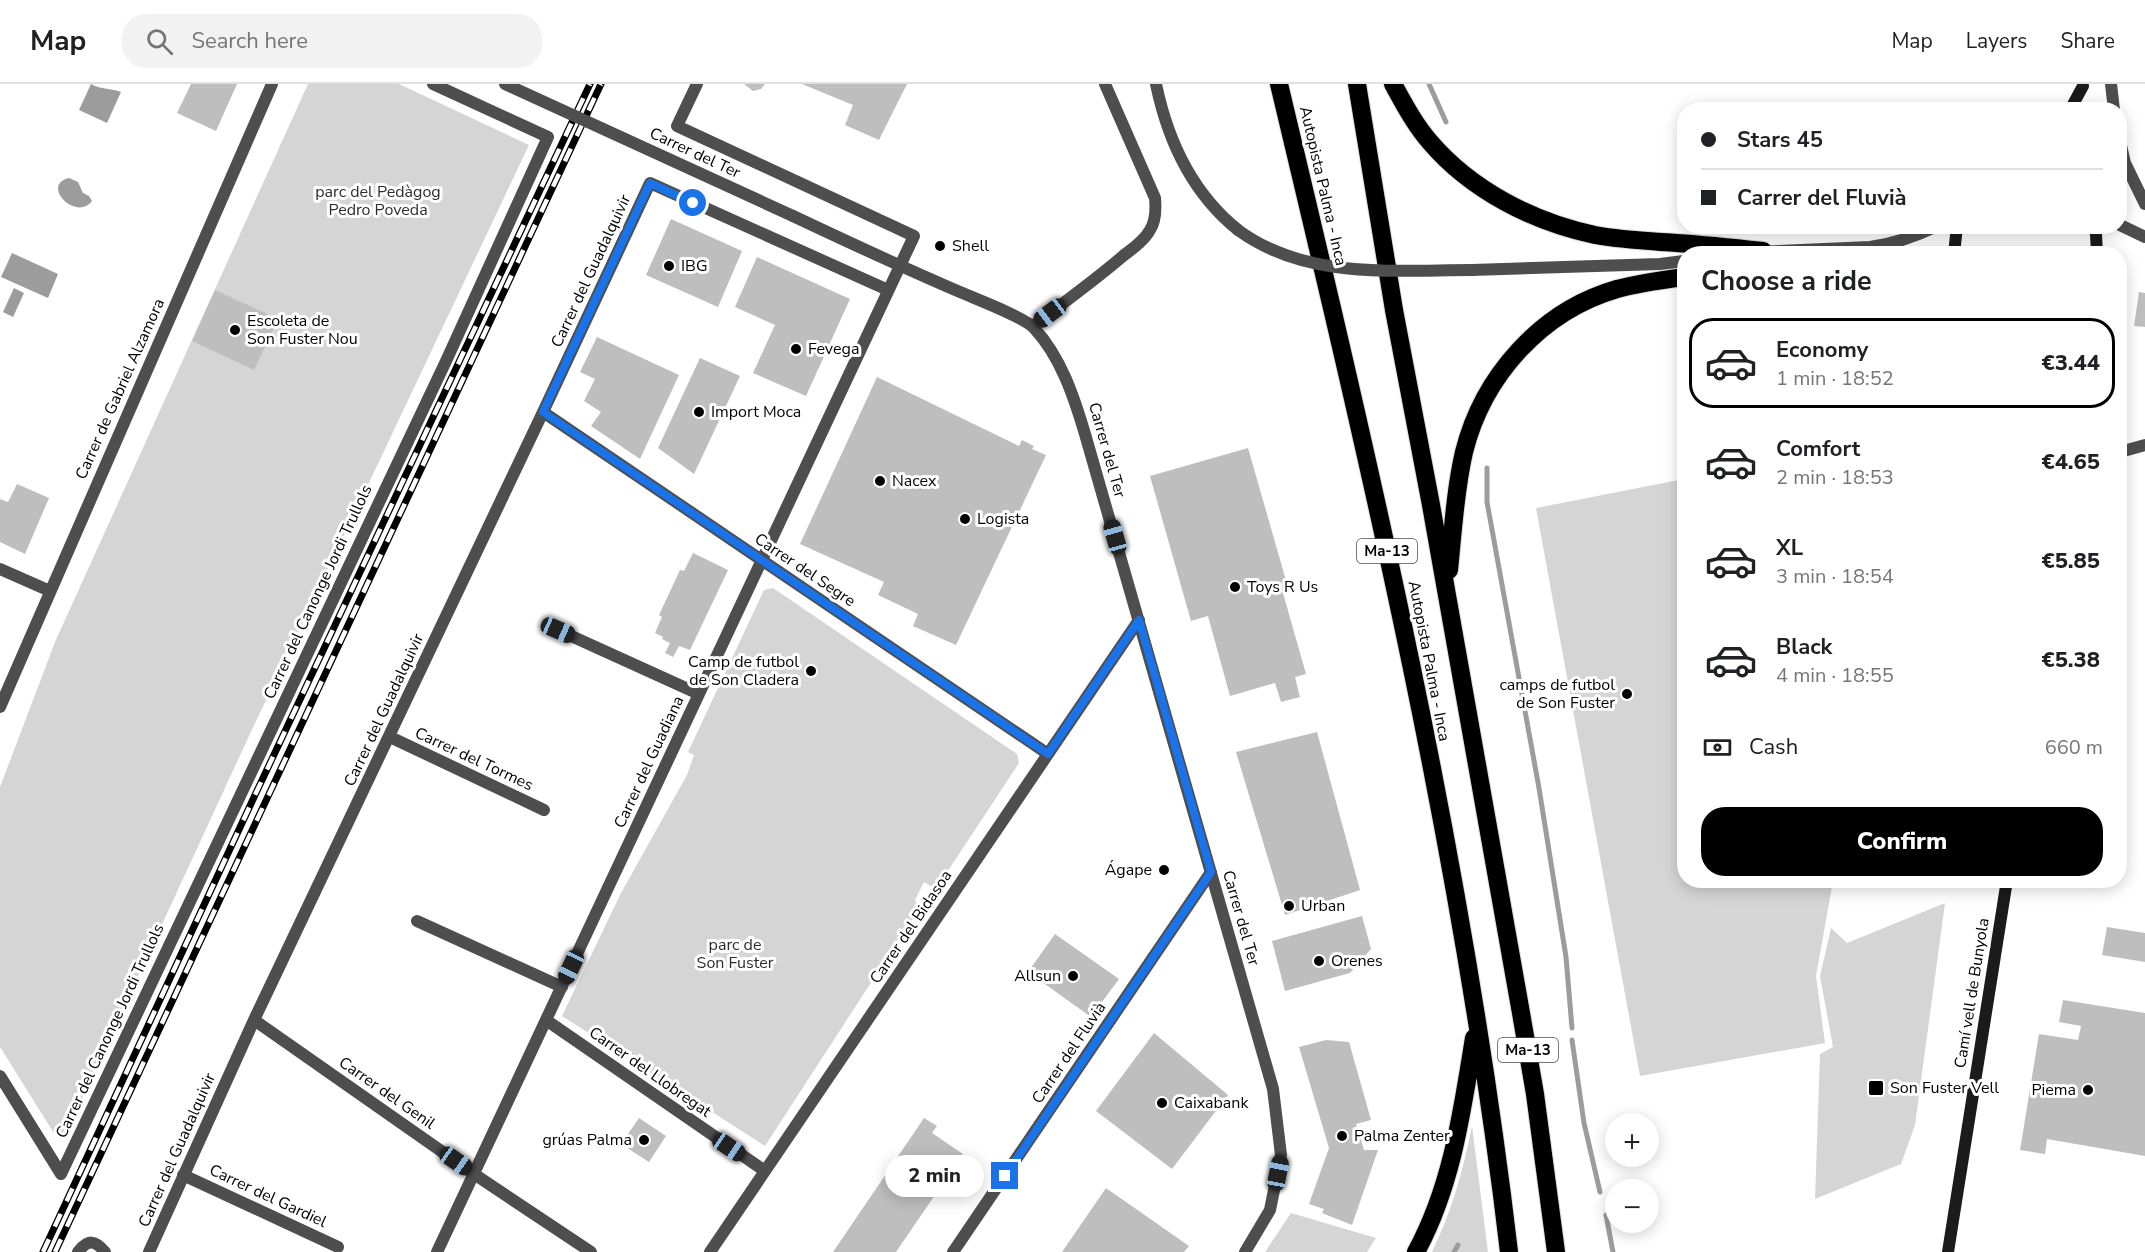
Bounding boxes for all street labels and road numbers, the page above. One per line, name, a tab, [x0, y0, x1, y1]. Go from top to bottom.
street label: Autopista Palma - Inca	[1294, 104, 1352, 268]
street label: Carrer del Ter	[646, 122, 744, 184]
street label: Carrer del Guadalquivir	[546, 191, 636, 351]
street label: Carrer de Gabriel Alzamora	[70, 295, 170, 483]
street label: Carrer del Ter	[1083, 400, 1131, 500]
street label: Carrer del Canonge Jordi Trullols	[259, 481, 377, 703]
street label: Carrer del Segre	[750, 528, 860, 612]
road number: Ma-13	[1357, 539, 1417, 563]
street label: Autopista Palma - Inca	[1403, 579, 1455, 743]
street label: Carrer del Guadalquivir	[339, 630, 429, 790]
street label: Carrer del Guadiana	[609, 692, 689, 832]
street label: Carrer del Tormes	[411, 722, 537, 796]
street label: Carrer del Bidasoa	[865, 866, 957, 988]
street label: Carrer del Ter	[1217, 868, 1265, 968]
street label: Camí vell de Bunyola	[1949, 916, 1995, 1070]
street label: Carrer del Canonge Jordi Trullols	[51, 920, 169, 1142]
street label: Carrer del Fluvià	[1027, 998, 1111, 1108]
street label: Carrer del Llobregat	[584, 1022, 716, 1123]
road number: Ma-13	[1498, 1038, 1558, 1062]
street label: Carrer del Genil	[334, 1052, 440, 1135]
street label: Carrer del Guadalquivir	[133, 1069, 221, 1231]
street label: Carrer del Gardiel	[206, 1159, 331, 1233]

